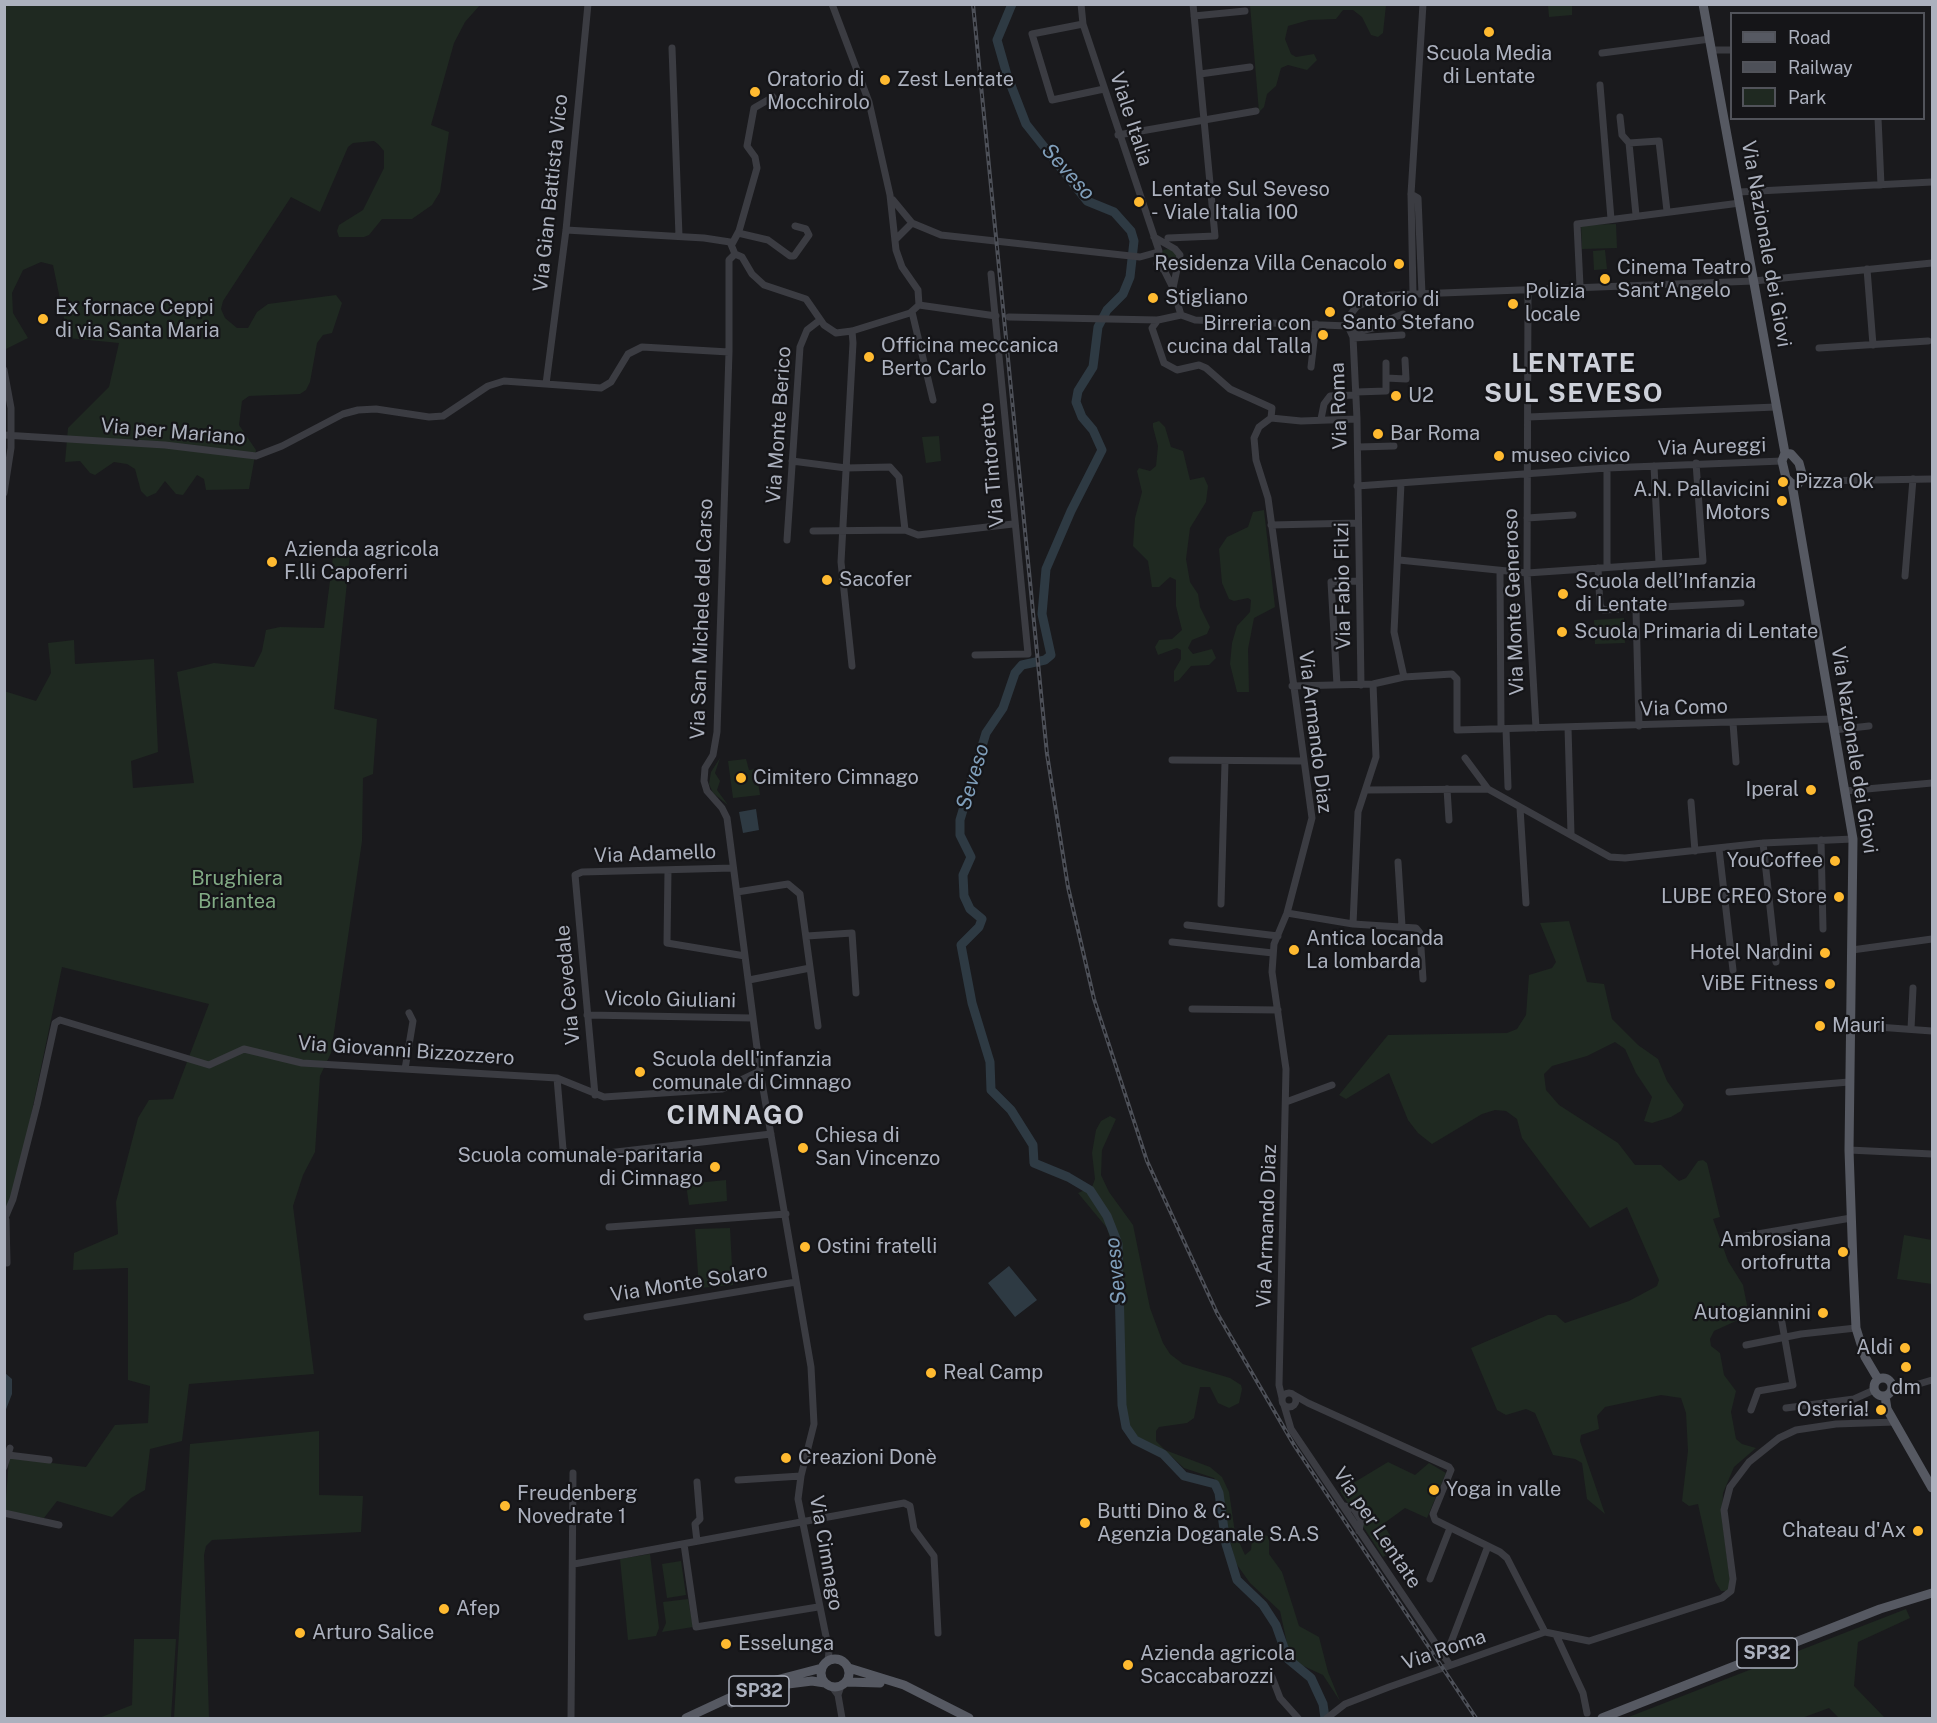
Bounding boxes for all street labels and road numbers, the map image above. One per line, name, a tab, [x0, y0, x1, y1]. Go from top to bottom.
street label: Viale Italia	[1105, 69, 1157, 169]
street label: Via Gian Battista Vico	[529, 93, 573, 293]
street label: Via Nazionale dei Giovi	[1736, 139, 1796, 349]
street label: Via Monte Berico	[762, 346, 796, 504]
street label: Via Roma	[1325, 362, 1353, 450]
street label: Via Tintoretto	[975, 402, 1009, 528]
street label: Via per Mariano	[99, 414, 247, 450]
street label: Via Aureggi	[1657, 433, 1767, 461]
street label: Via San Michele del Carso	[686, 498, 718, 740]
street label: Via Monte Generoso	[1499, 508, 1529, 696]
street label: Via Fabio Filzi	[1330, 522, 1356, 650]
street label: Via Nazionale dei Giovi	[1826, 645, 1882, 855]
street label: Via Armando Diaz	[1293, 649, 1337, 815]
street label: Via Como	[1640, 694, 1728, 722]
street label: Via Adamello	[593, 840, 717, 868]
street label: Via Cevedale	[551, 924, 585, 1046]
street label: Vicolo Giuliani	[604, 987, 736, 1013]
street label: Via Giovanni Bizzozzero	[297, 1031, 515, 1071]
street label: Via Armando Diaz	[1252, 1144, 1282, 1308]
street label: Via Monte Solaro	[609, 1259, 769, 1307]
street label: Via per Lentate	[1328, 1463, 1426, 1593]
street label: Via Cimnago	[804, 1494, 848, 1612]
street label: Via Roma	[1399, 1624, 1489, 1676]
road number: SP32	[1737, 1638, 1797, 1668]
road number: SP32	[729, 1676, 789, 1706]

